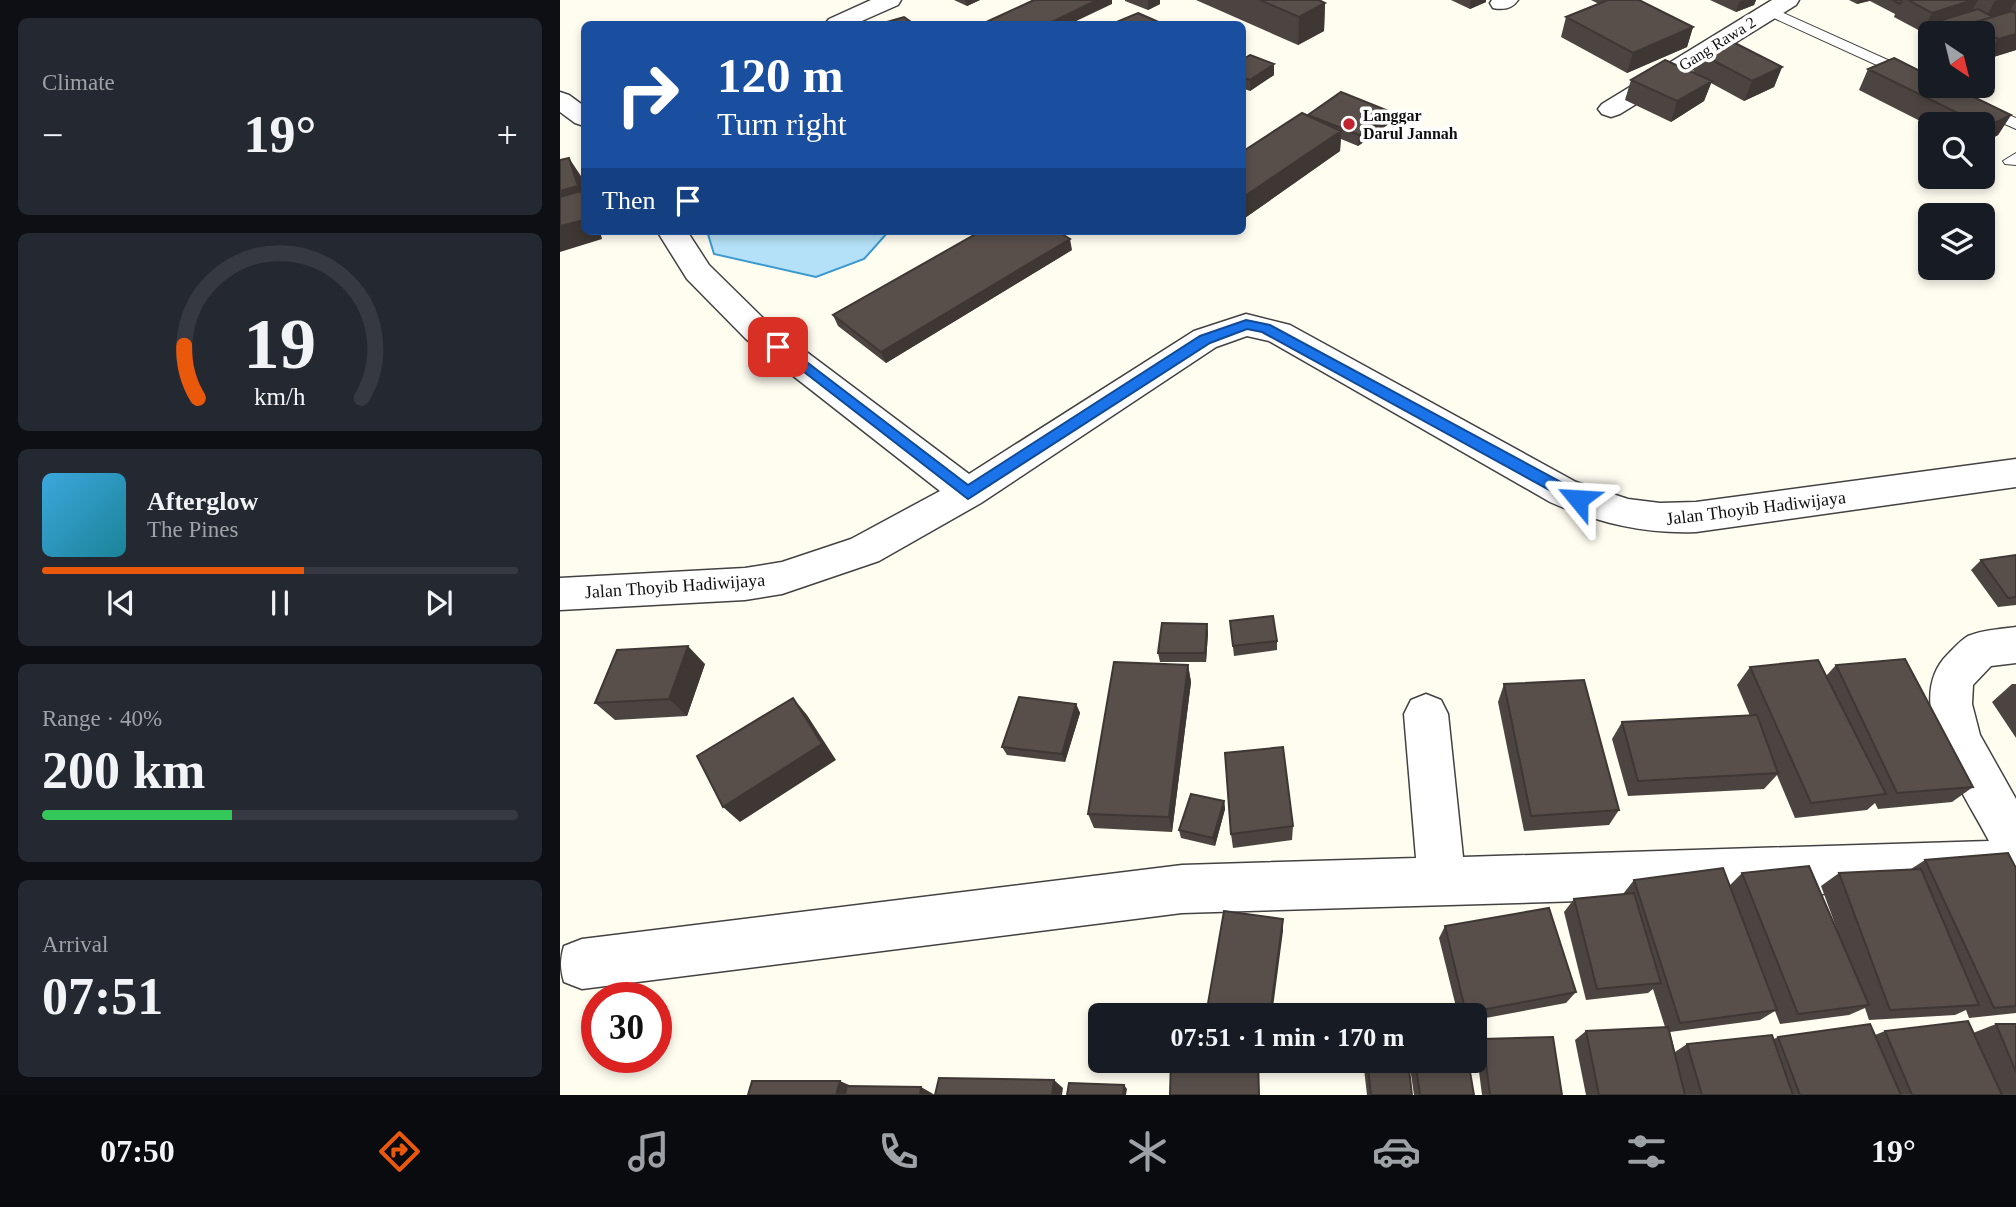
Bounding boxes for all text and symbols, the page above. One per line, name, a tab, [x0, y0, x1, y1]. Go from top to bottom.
street label: Gang Rawa 2	[1676, 13, 1759, 75]
north arrow	[1918, 21, 1995, 98]
map controls	[1918, 21, 1995, 280]
text: 120 m	[717, 48, 844, 103]
icon: right	[602, 49, 693, 140]
text: Climate	[42, 70, 115, 95]
text: 19°	[244, 106, 316, 163]
text: Turn right	[717, 106, 847, 142]
place label: Langgar Darul Jannah	[1363, 107, 1458, 142]
button: search	[1918, 112, 1995, 189]
text: −	[42, 114, 63, 156]
text: +	[497, 114, 518, 156]
marker: Langgar Darul Jannah	[1341, 116, 1357, 132]
icon: arrive	[669, 182, 707, 220]
text: Then	[602, 186, 655, 215]
button: layers	[1918, 203, 1995, 280]
text: 19	[244, 304, 316, 385]
pin	[748, 317, 808, 377]
icon: arrive	[759, 328, 797, 366]
text: km/h	[254, 383, 306, 410]
position arrow	[1541, 462, 1615, 536]
text: Afterglow	[147, 487, 258, 516]
street label: Jalan Thoyib Hadiwijaya	[1665, 487, 1847, 529]
text: The Pines	[147, 517, 238, 542]
street label: Jalan Thoyib Hadiwijaya	[584, 570, 766, 602]
icon: previous	[102, 584, 140, 622]
icon: pause	[261, 584, 299, 622]
icon: next	[420, 584, 458, 622]
text: Range · 40%	[42, 706, 162, 731]
text: 200 km	[42, 742, 205, 799]
text: Arrival	[42, 932, 108, 957]
text: 07:51	[42, 968, 163, 1025]
speed limit sign: 30	[581, 982, 672, 1073]
text: 07:51 · 1 min · 170 m	[1171, 1023, 1405, 1052]
icon: directions	[375, 1127, 424, 1176]
icon: music	[624, 1127, 673, 1176]
icon: phone	[874, 1127, 923, 1176]
icon: climate	[1123, 1127, 1172, 1176]
icon: car	[1372, 1127, 1421, 1176]
icon: filters	[1622, 1127, 1671, 1176]
text: 07:50	[100, 1133, 175, 1169]
text: 19°	[1871, 1133, 1916, 1169]

